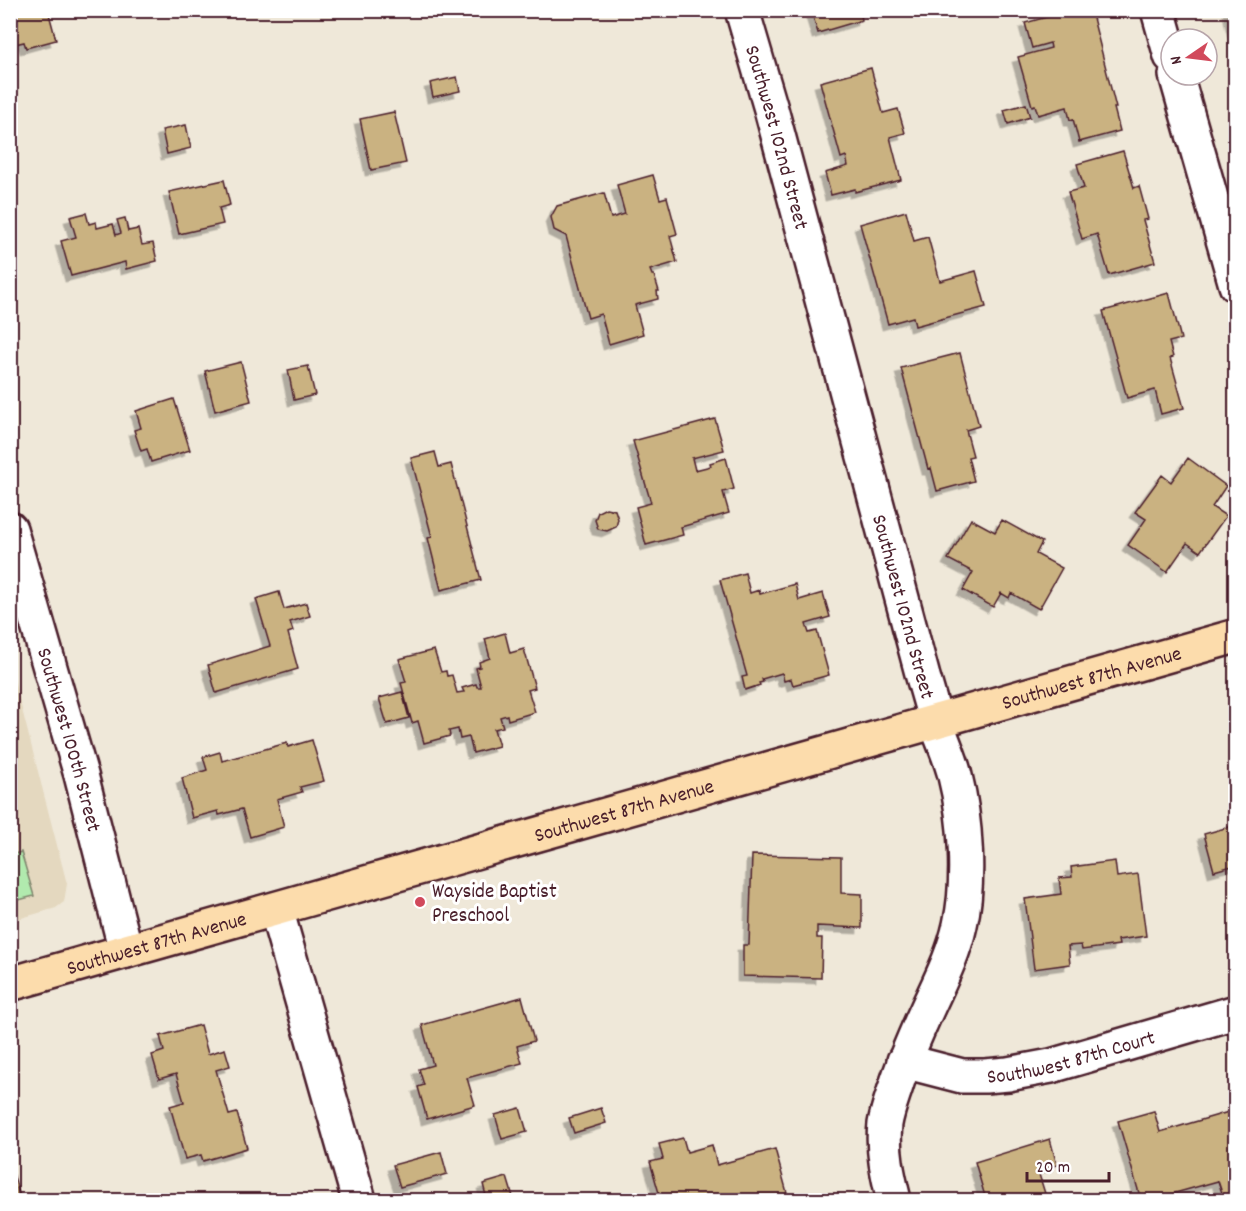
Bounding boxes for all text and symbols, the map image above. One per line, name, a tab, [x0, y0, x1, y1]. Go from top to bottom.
north arrow	[1159, 27, 1219, 87]
street label: Southwest 102nd Street	[735, 42, 815, 233]
text: N	[1165, 53, 1189, 67]
street label: Southwest 102nd Street	[862, 511, 941, 703]
street label: Southwest 87th Avenue	[999, 640, 1185, 720]
street label: Southwest 100th Street	[27, 645, 107, 836]
street label: Southwest 87th Avenue	[531, 773, 718, 852]
place label: Wayside Baptist Preschool	[432, 878, 557, 932]
marker: Wayside Baptist Preschool	[413, 895, 427, 909]
street label: Southwest 87th Avenue	[64, 906, 250, 985]
street label: Southwest 87th Court	[986, 1024, 1159, 1094]
scale bar	[1027, 1145, 1110, 1183]
text: 20 m	[1036, 1156, 1070, 1181]

